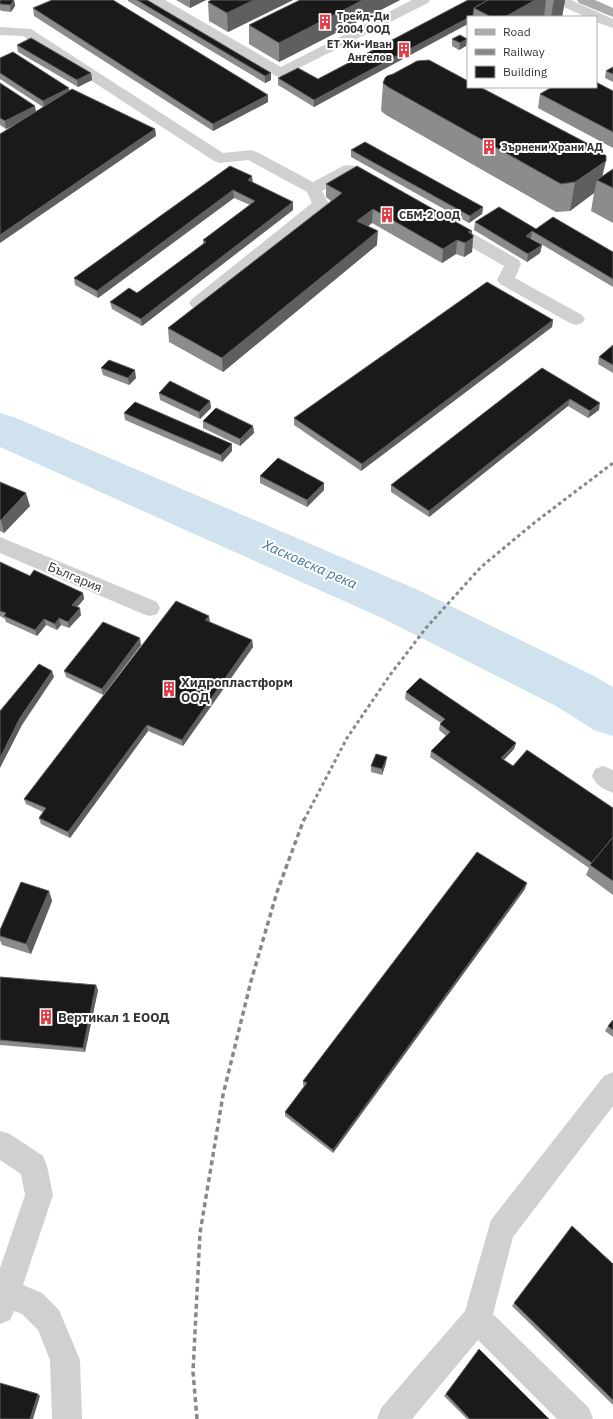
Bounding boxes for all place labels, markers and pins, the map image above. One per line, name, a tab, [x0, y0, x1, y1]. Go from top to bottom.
place label: Трейд-Ди 2004 ООД	[337, 9, 390, 36]
building icon: Трейд-Ди 2004 ООД	[316, 13, 334, 31]
place label: ЕТ Жи-Иван Ангелов	[327, 37, 392, 64]
building icon: ЕТ Жи-Иван Ангелов	[395, 41, 413, 59]
building icon: Зърнени Храни АД	[480, 138, 498, 156]
place label: Зърнени Храни АД	[501, 140, 603, 154]
building icon: СБМ-2 ООД	[378, 206, 396, 224]
place label: СБМ-2 ООД	[399, 208, 460, 222]
place label: Хидропластформ ООД	[181, 674, 293, 706]
building icon: Хидропластформ ООД	[160, 680, 178, 698]
building icon: Вертикал 1 ЕООД	[37, 1008, 55, 1026]
place label: Вертикал 1 ЕООД	[58, 1009, 170, 1026]

